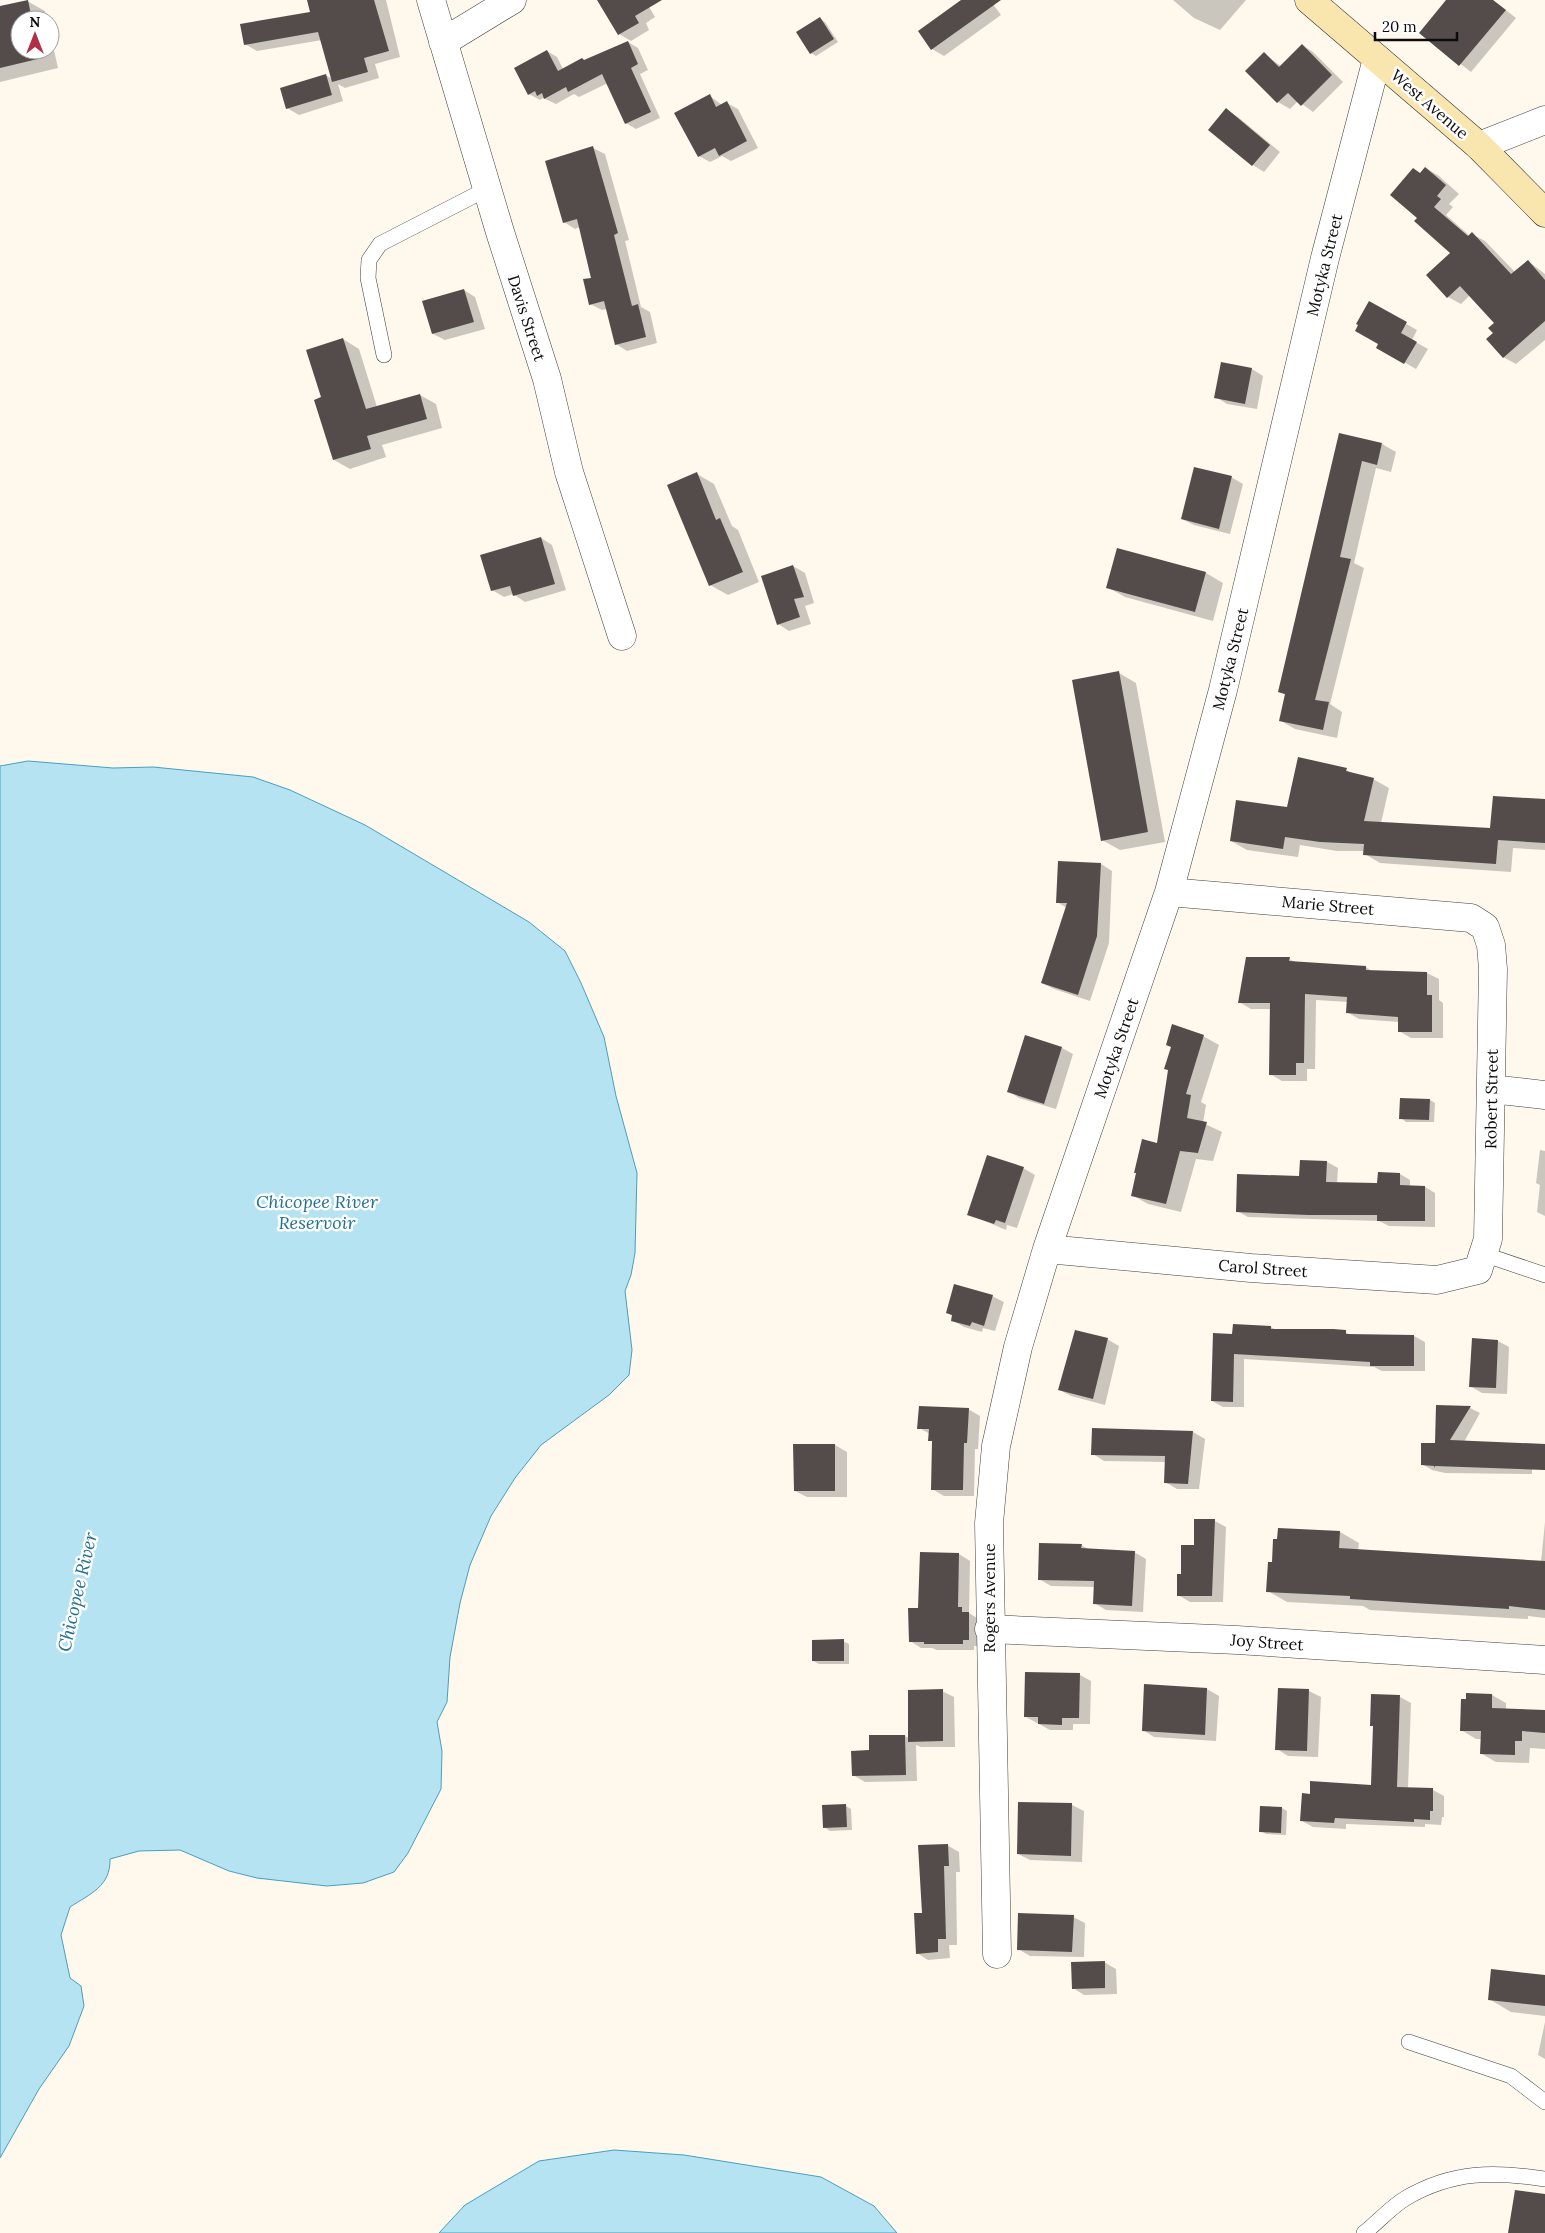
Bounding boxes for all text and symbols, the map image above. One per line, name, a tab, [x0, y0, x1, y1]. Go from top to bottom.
north arrow	[10, 10, 60, 60]
scale bar	[1375, 10, 1458, 42]
text: N	[30, 13, 41, 31]
text: 20 m	[1382, 17, 1417, 36]
street label: West Avenue	[1387, 65, 1473, 143]
street label: Motyka Street	[1302, 211, 1347, 318]
street label: Davis Street	[504, 272, 551, 364]
street label: Motyka Street	[1208, 605, 1253, 712]
street label: Marie Street	[1281, 891, 1376, 919]
street label: Motyka Street	[1089, 994, 1143, 1101]
street label: Robert Street	[1480, 1048, 1502, 1149]
water label: Chicopee River Reservoir	[256, 1190, 379, 1234]
street label: Carol Street	[1218, 1255, 1309, 1281]
water label: Chicopee River	[52, 1529, 102, 1654]
street label: Rogers Avenue	[979, 1543, 999, 1653]
street label: Joy Street	[1229, 1629, 1305, 1655]

